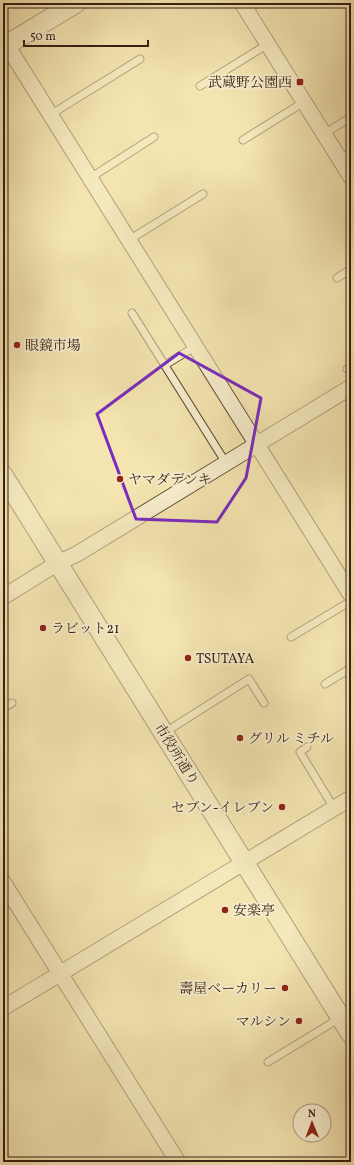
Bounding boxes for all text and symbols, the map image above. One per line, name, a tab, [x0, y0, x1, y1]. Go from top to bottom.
scale bar	[24, 22, 148, 48]
text: 50 m	[30, 29, 56, 45]
place label: 武蔵野公園西	[208, 74, 292, 93]
marker: 武蔵野公園西	[295, 77, 305, 87]
place label: 眼鏡市場	[25, 337, 81, 356]
marker: 眼鏡市場	[12, 340, 22, 350]
place label: ヤマダデンキ	[128, 471, 212, 490]
marker: ヤマダデンキ	[115, 474, 125, 484]
place label: ラビット21	[51, 620, 119, 639]
marker: ラビット21	[38, 623, 48, 633]
place label: TSUTAYA	[196, 650, 255, 669]
marker: TSUTAYA	[183, 653, 193, 663]
street label: 市役所通り	[149, 720, 202, 790]
place label: グリル ミチル	[248, 730, 334, 749]
marker: グリル ミチル	[235, 733, 245, 743]
place label: セブン-イレブン	[171, 799, 274, 818]
marker: セブン-イレブン	[277, 802, 287, 812]
place label: 安楽亭	[233, 902, 275, 921]
marker: 安楽亭	[220, 905, 230, 915]
place label: 壽屋ベーカリー	[179, 980, 277, 999]
marker: 壽屋ベーカリー	[280, 983, 290, 993]
place label: マルシン	[236, 1013, 291, 1032]
marker: マルシン	[294, 1016, 304, 1026]
north arrow	[292, 1103, 332, 1143]
text: N	[308, 1107, 316, 1122]

